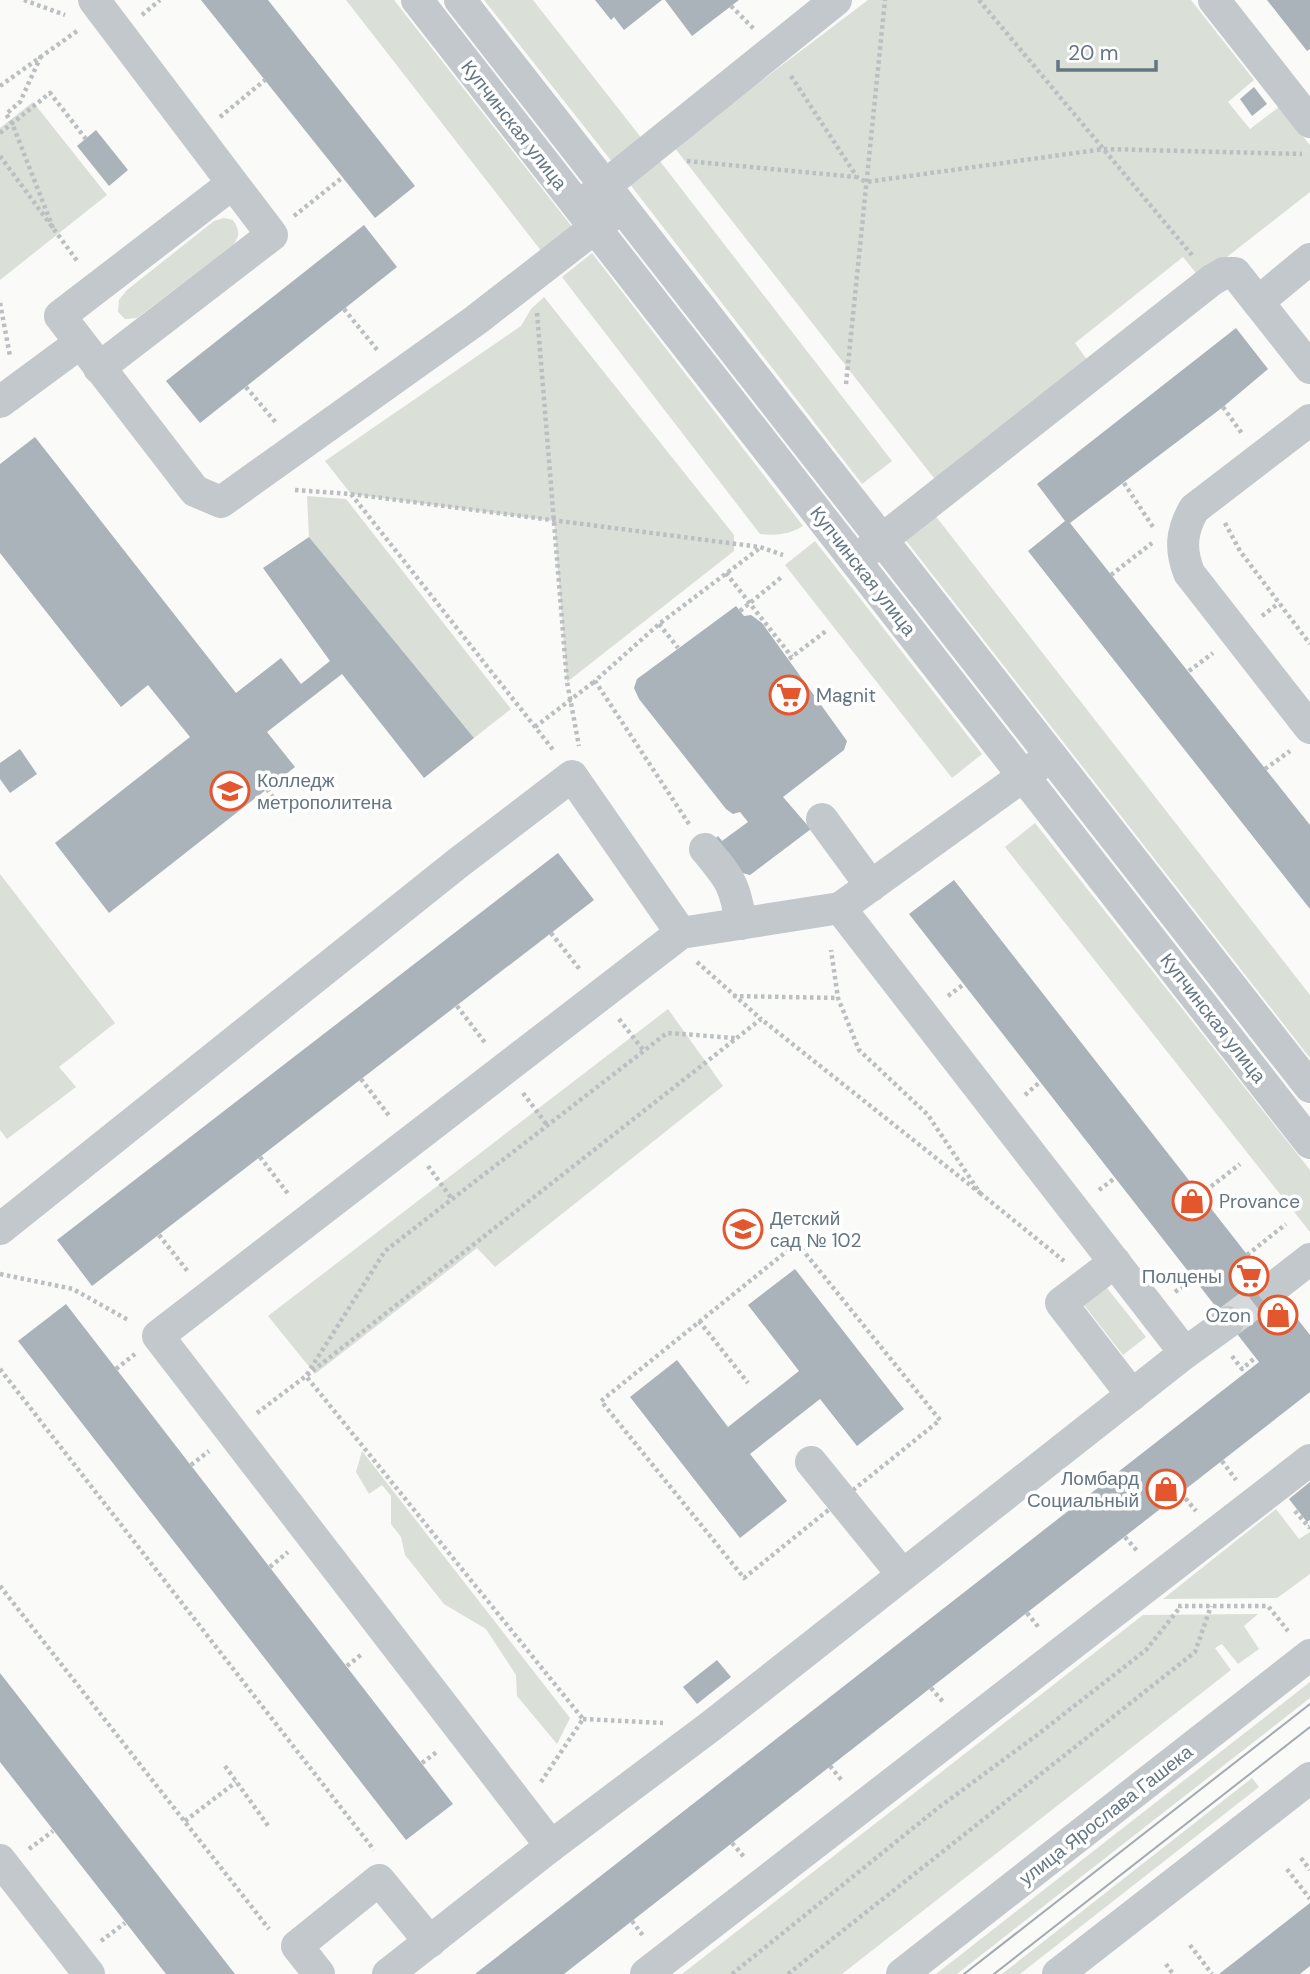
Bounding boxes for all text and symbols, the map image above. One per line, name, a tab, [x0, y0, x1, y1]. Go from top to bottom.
scale bar	[1058, 28, 1156, 72]
text: 20 m	[1068, 39, 1119, 67]
street label: Купчинская улица	[455, 55, 573, 195]
street label: Купчинская улица	[804, 501, 922, 641]
supermarket icon: Magnit	[768, 674, 810, 716]
place label: Magnit	[816, 683, 876, 708]
place label: Колледж метрополитена	[257, 768, 393, 815]
school or university icon: Колледж метрополитена	[209, 770, 251, 812]
street label: Купчинская улица	[1154, 948, 1272, 1088]
shop icon: Provance	[1171, 1180, 1213, 1222]
place label: Provance	[1219, 1189, 1300, 1214]
place label: Детский сад № 102	[770, 1206, 861, 1253]
school or university icon: Детский сад № 102	[722, 1208, 764, 1250]
supermarket icon: Полцены	[1228, 1255, 1270, 1297]
place label: Полцены	[1142, 1264, 1222, 1289]
shop icon: Ozon	[1257, 1294, 1299, 1336]
place label: Ozon	[1205, 1303, 1251, 1328]
place label: Ломбард Социальный	[1027, 1466, 1139, 1513]
shop icon: Ломбард Социальный	[1145, 1468, 1187, 1510]
street label: улица Ярослава Гашека	[1014, 1739, 1198, 1891]

